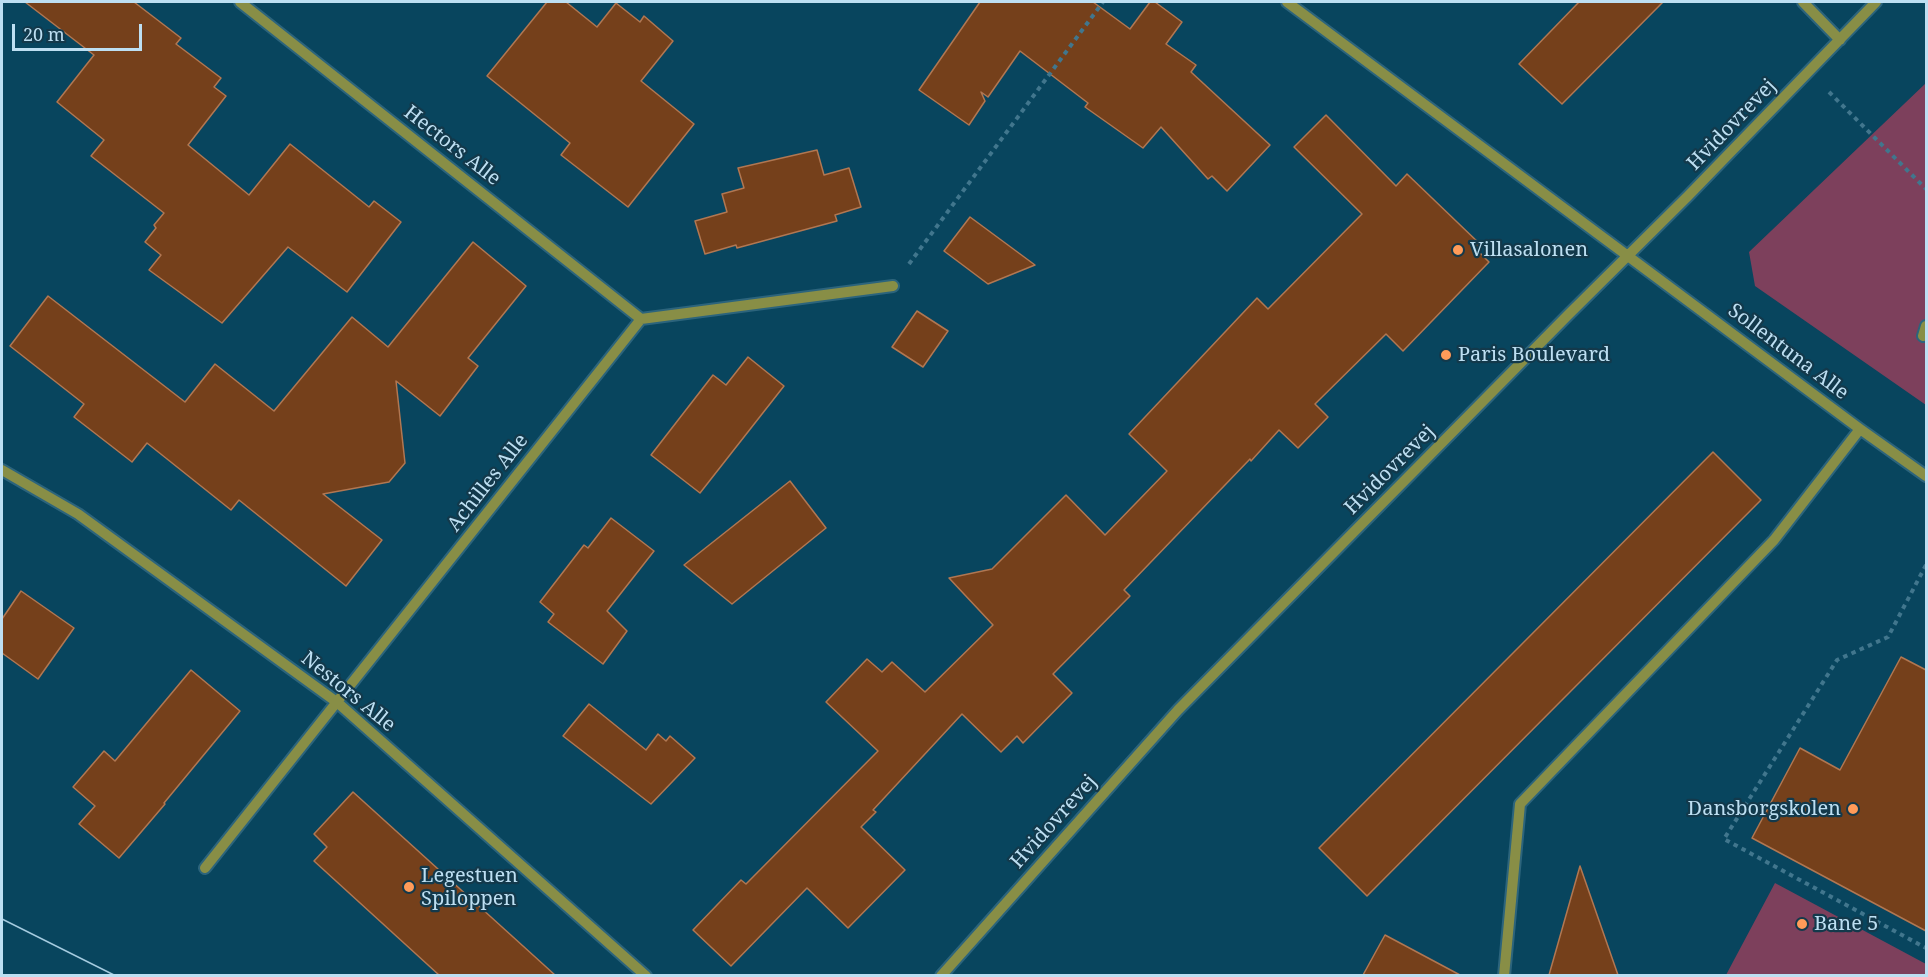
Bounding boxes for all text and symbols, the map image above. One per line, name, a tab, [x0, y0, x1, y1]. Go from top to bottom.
scale bar	[15, 12, 146, 50]
text: 20 m	[23, 22, 65, 46]
street label: Hvidovrevej	[1683, 74, 1781, 176]
street label: Hectors Alle	[399, 101, 505, 191]
place label: Villasalonen	[1470, 238, 1588, 262]
marker: Villasalonen	[1451, 243, 1465, 257]
street label: Sollentuna Alle	[1723, 299, 1853, 405]
place label: Paris Boulevard	[1458, 343, 1610, 367]
marker: Paris Boulevard	[1439, 348, 1453, 362]
street label: Hvidovrevej	[1340, 420, 1440, 520]
street label: Achilles Alle	[442, 429, 534, 537]
street label: Nestors Alle	[296, 647, 400, 737]
street label: Hvidovrevej	[1006, 770, 1102, 874]
place label: Dansborgskolen	[1688, 797, 1841, 821]
marker: Dansborgskolen	[1846, 802, 1860, 816]
place label: Legestuen Spiloppen	[421, 864, 518, 911]
marker: Legestuen Spiloppen	[402, 880, 416, 894]
place label: Bane 5	[1814, 912, 1878, 936]
marker: Bane 5	[1795, 917, 1809, 931]

